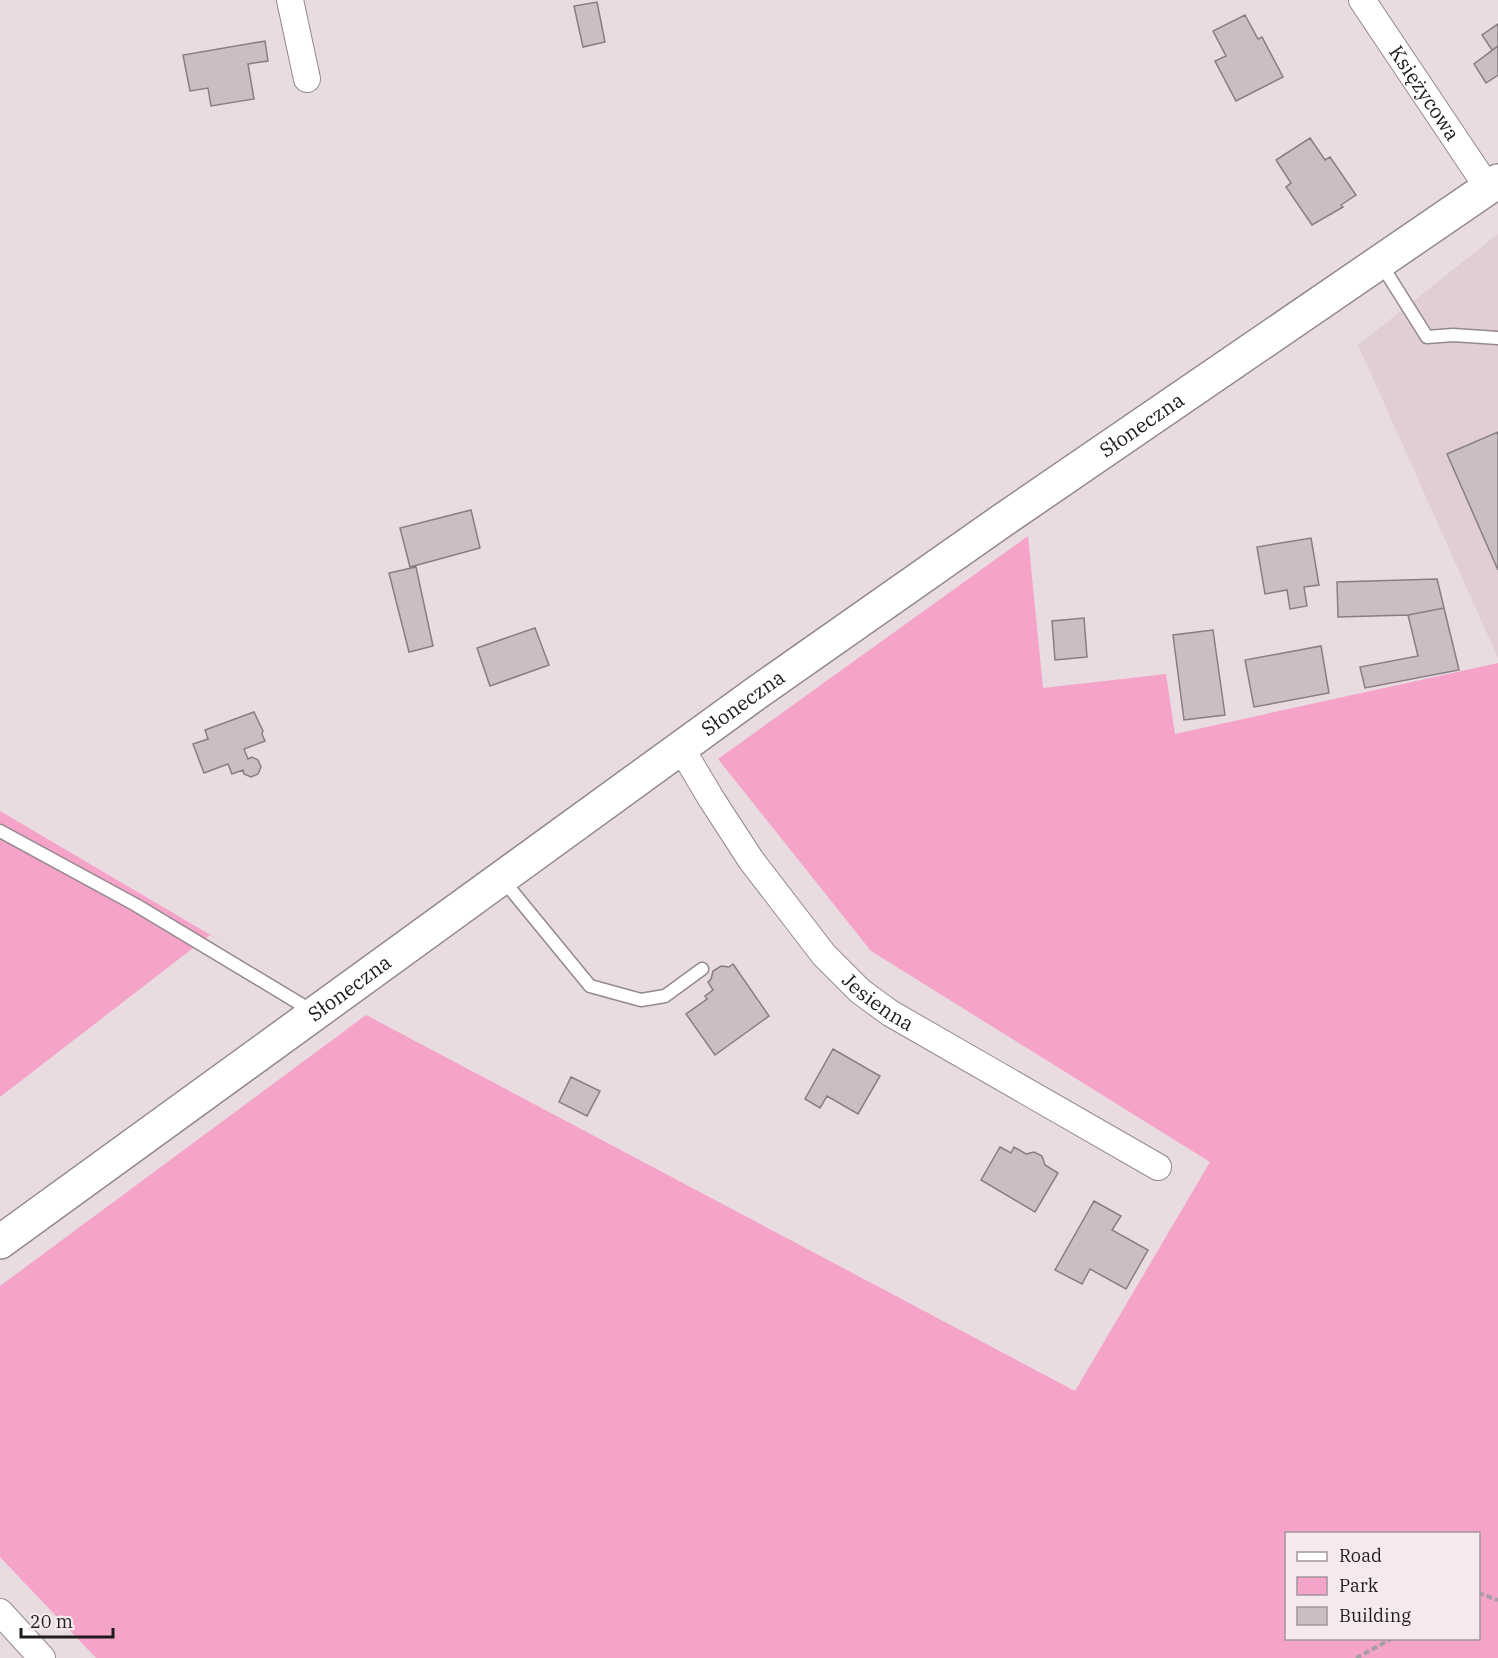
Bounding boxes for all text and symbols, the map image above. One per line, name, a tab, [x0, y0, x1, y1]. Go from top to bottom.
street label: Księżycowa	[1383, 40, 1466, 146]
street label: Słoneczna	[1094, 386, 1189, 463]
street label: Słoneczna	[695, 663, 790, 742]
street label: Słoneczna	[302, 948, 397, 1027]
street label: Jesienna	[836, 967, 919, 1037]
legend	[1285, 1532, 1480, 1640]
text: Road	[1339, 1544, 1382, 1567]
text: Park	[1339, 1574, 1379, 1597]
scale bar	[21, 1601, 112, 1639]
text: Building	[1339, 1604, 1411, 1627]
text: 20 m	[30, 1610, 73, 1633]

